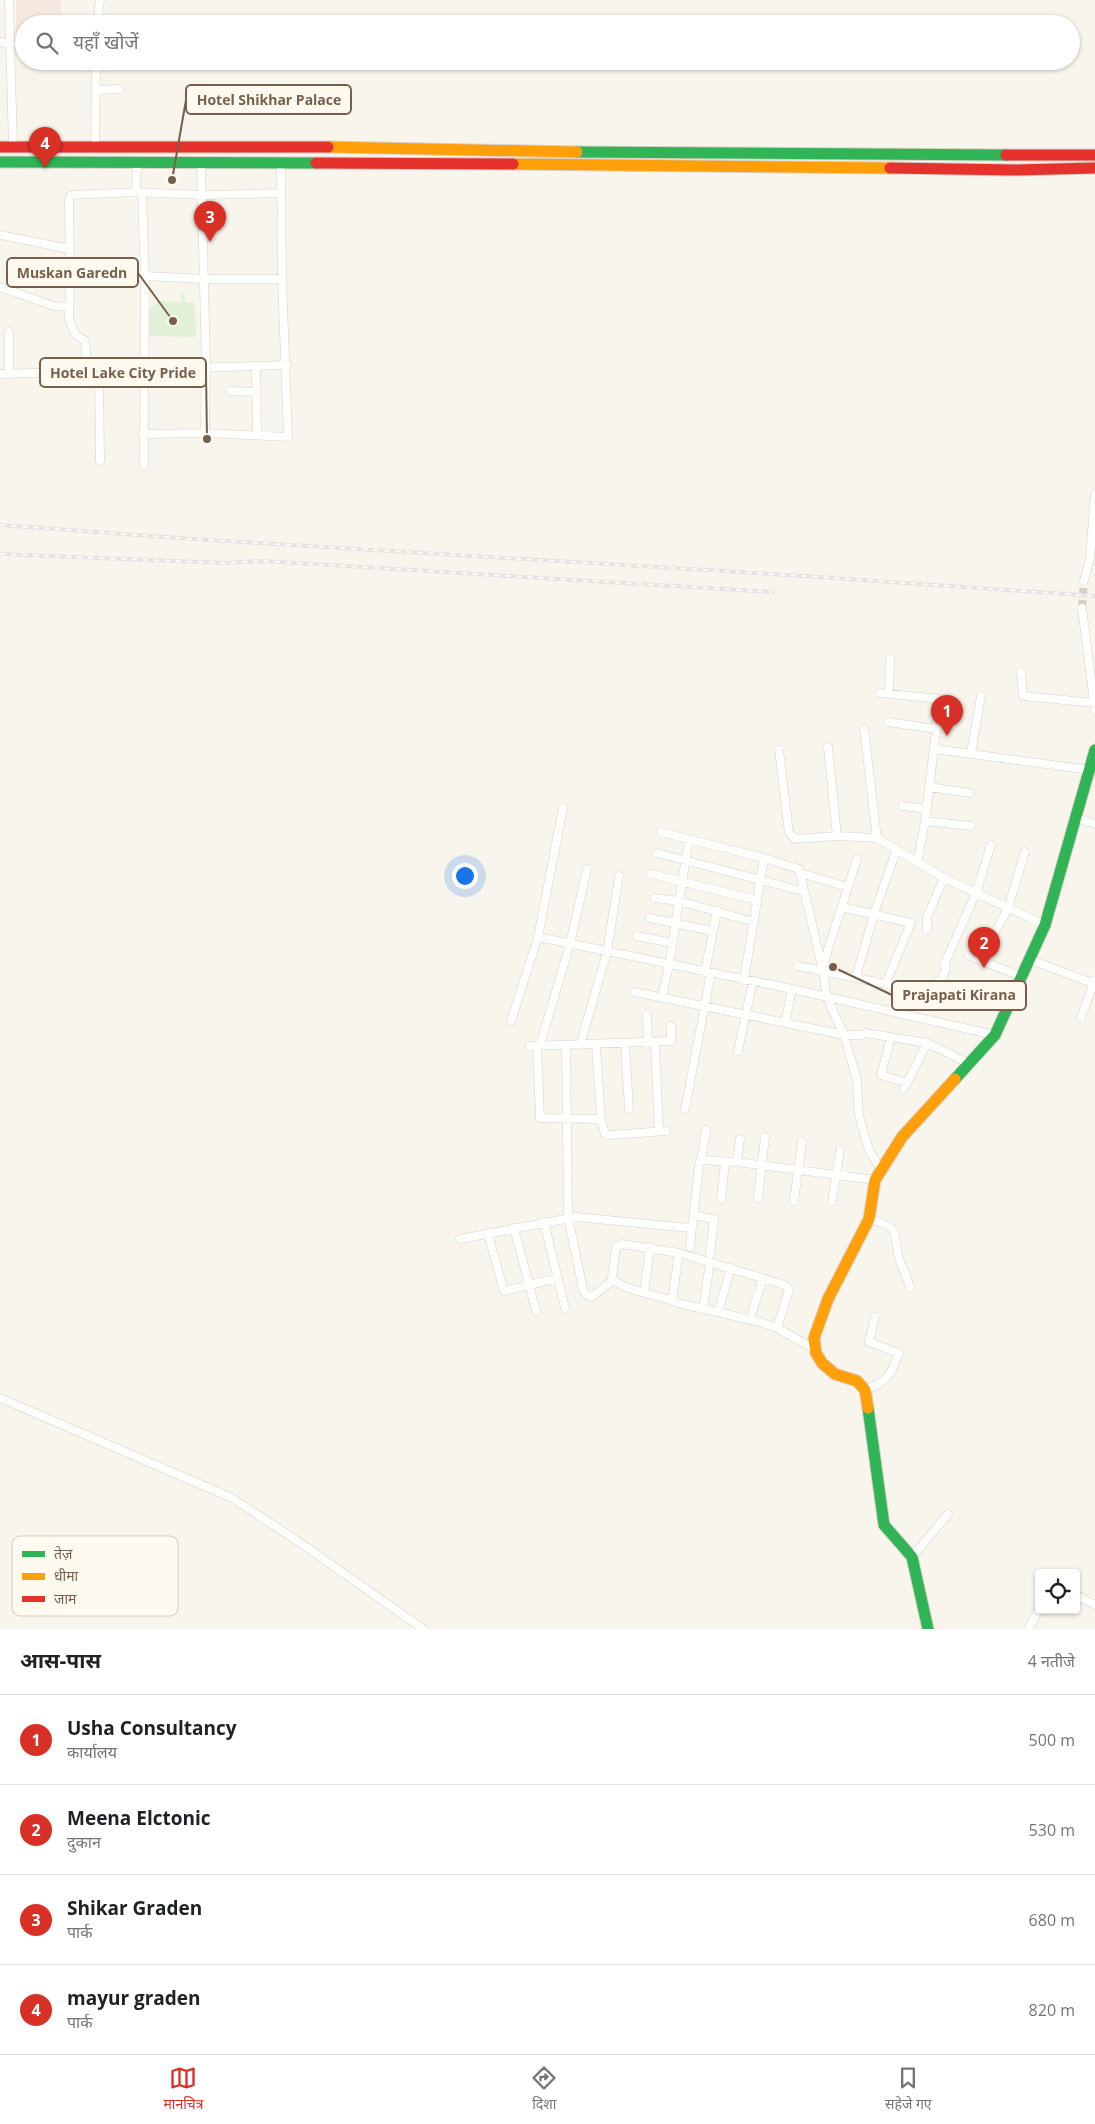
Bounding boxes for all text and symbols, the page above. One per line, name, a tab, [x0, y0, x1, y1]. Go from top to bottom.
search box	[15, 15, 1080, 70]
icon: search	[33, 29, 61, 57]
text: यहाँ खोजें	[73, 29, 139, 55]
callout: Hotel Shikhar Palace	[186, 85, 351, 114]
text: Hotel Shikhar Palace	[197, 90, 341, 109]
pin: 4	[29, 127, 61, 168]
pin: 3	[194, 201, 226, 242]
callout: Muskan Garedn	[7, 258, 138, 287]
text: Muskan Garedn	[17, 263, 127, 282]
callout: Hotel Lake City Pride	[40, 358, 206, 387]
text: Hotel Lake City Pride	[50, 363, 196, 382]
pin: 1	[931, 695, 963, 736]
your location	[452, 863, 478, 889]
pin: 2	[968, 927, 1000, 968]
callout: Prajapati Kirana	[892, 981, 1026, 1010]
text: Prajapati Kirana	[902, 985, 1016, 1004]
legend	[12, 1536, 178, 1616]
text: तेज़	[54, 1544, 73, 1563]
text: धीमा	[54, 1566, 79, 1585]
map controls	[1035, 1569, 1080, 1614]
button: locate	[1035, 1569, 1080, 1614]
text: जाम	[54, 1589, 77, 1608]
text: आस-पास	[20, 1646, 101, 1674]
text: 4 नतीजे	[1028, 1650, 1075, 1672]
text: Usha Consultancy	[67, 1715, 237, 1741]
text: 1	[31, 1729, 41, 1751]
text: 500 m	[1029, 1729, 1075, 1751]
text: कार्यालय	[67, 1741, 117, 1763]
text: Meena Elctonic	[67, 1805, 211, 1831]
text: 2	[31, 1819, 41, 1841]
text: 530 m	[1029, 1819, 1075, 1841]
text: दुकान	[67, 1831, 101, 1853]
text: Shikar Graden	[67, 1895, 202, 1921]
text: 3	[31, 1909, 41, 1931]
text: 680 m	[1029, 1909, 1075, 1931]
text: पार्क	[67, 1921, 93, 1943]
text: mayur graden	[67, 1985, 201, 2011]
text: 4	[31, 1999, 41, 2021]
text: 820 m	[1029, 1999, 1075, 2021]
text: पार्क	[67, 2011, 93, 2033]
tab: मानचित्र	[163, 2064, 203, 2115]
tab: दिशा	[530, 2064, 558, 2115]
tab: सहेजे गए	[885, 2064, 932, 2115]

